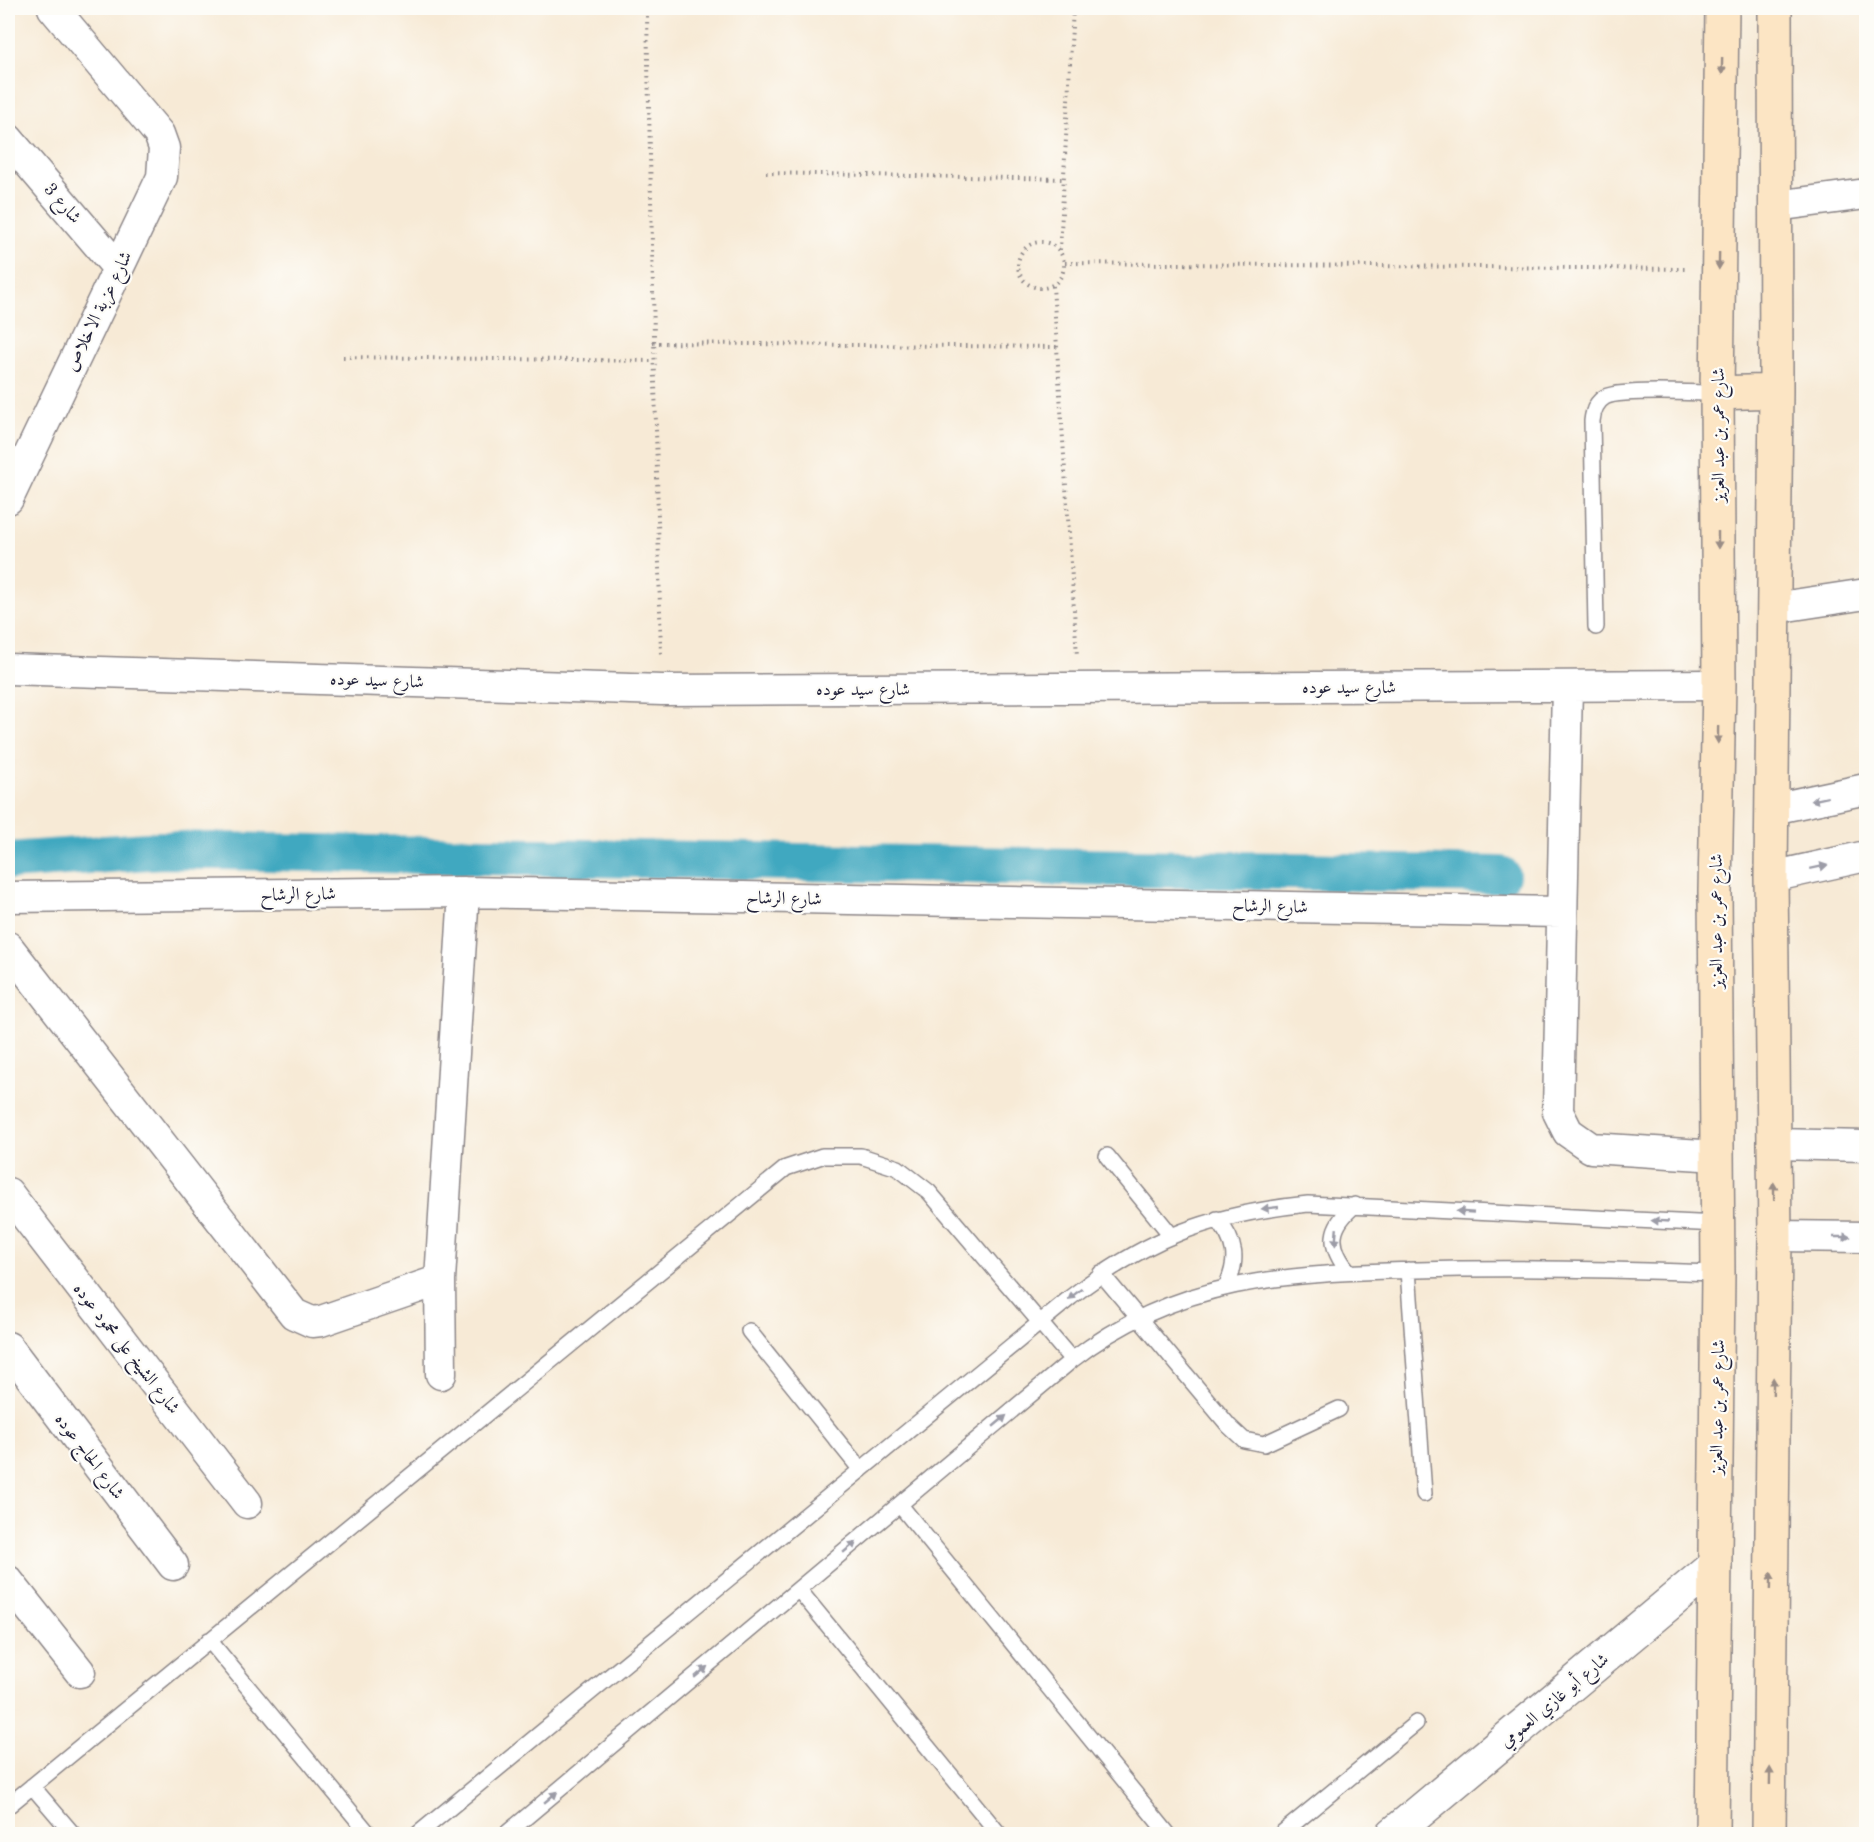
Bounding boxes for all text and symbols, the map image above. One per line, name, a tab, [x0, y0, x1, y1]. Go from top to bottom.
one-way arrow	[1717, 56, 1726, 75]
street label: شارع 3	[36, 180, 84, 230]
street label: شارع عزبة الاخلاص	[62, 249, 140, 376]
one-way arrow	[1714, 251, 1724, 270]
street label: شارع عمر بن عبد العزيز	[1710, 367, 1733, 505]
one-way arrow	[1713, 530, 1723, 549]
street label: شارع سيد عوده	[330, 670, 424, 697]
street label: شارع سيد عوده	[1302, 679, 1396, 702]
street label: شارع سيد عوده	[816, 681, 910, 704]
one-way arrow	[1713, 725, 1723, 744]
one-way arrow	[1810, 794, 1829, 804]
street label: شارع عمر بن عبد العزيز	[1708, 853, 1731, 991]
one-way arrow	[1810, 861, 1828, 871]
street label: شارع الرشاح	[260, 885, 336, 911]
street label: شارع الرشاح	[746, 889, 822, 915]
street label: شارع الرشاح	[1232, 897, 1308, 923]
one-way arrow	[1769, 1182, 1779, 1201]
one-way arrow	[1261, 1203, 1280, 1213]
one-way arrow	[1455, 1207, 1474, 1216]
one-way arrow	[1650, 1217, 1669, 1226]
one-way arrow	[1331, 1228, 1341, 1247]
one-way arrow	[1832, 1232, 1851, 1242]
street label: شارع الشيخ على محمود عوده	[65, 1280, 183, 1421]
one-way arrow	[1067, 1287, 1083, 1300]
street label: شارع عمر بن عبد العزيز	[1708, 1339, 1733, 1477]
one-way arrow	[1768, 1377, 1778, 1396]
street label: شارع الحاج عوده	[46, 1410, 127, 1506]
one-way arrow	[992, 1415, 1008, 1428]
one-way arrow	[842, 1540, 858, 1553]
one-way arrow	[1767, 1572, 1776, 1591]
street label: شارع أبو غازي العمومي	[1494, 1646, 1616, 1755]
one-way arrow	[693, 1666, 708, 1679]
one-way arrow	[1765, 1767, 1775, 1786]
one-way arrow	[543, 1791, 558, 1804]

